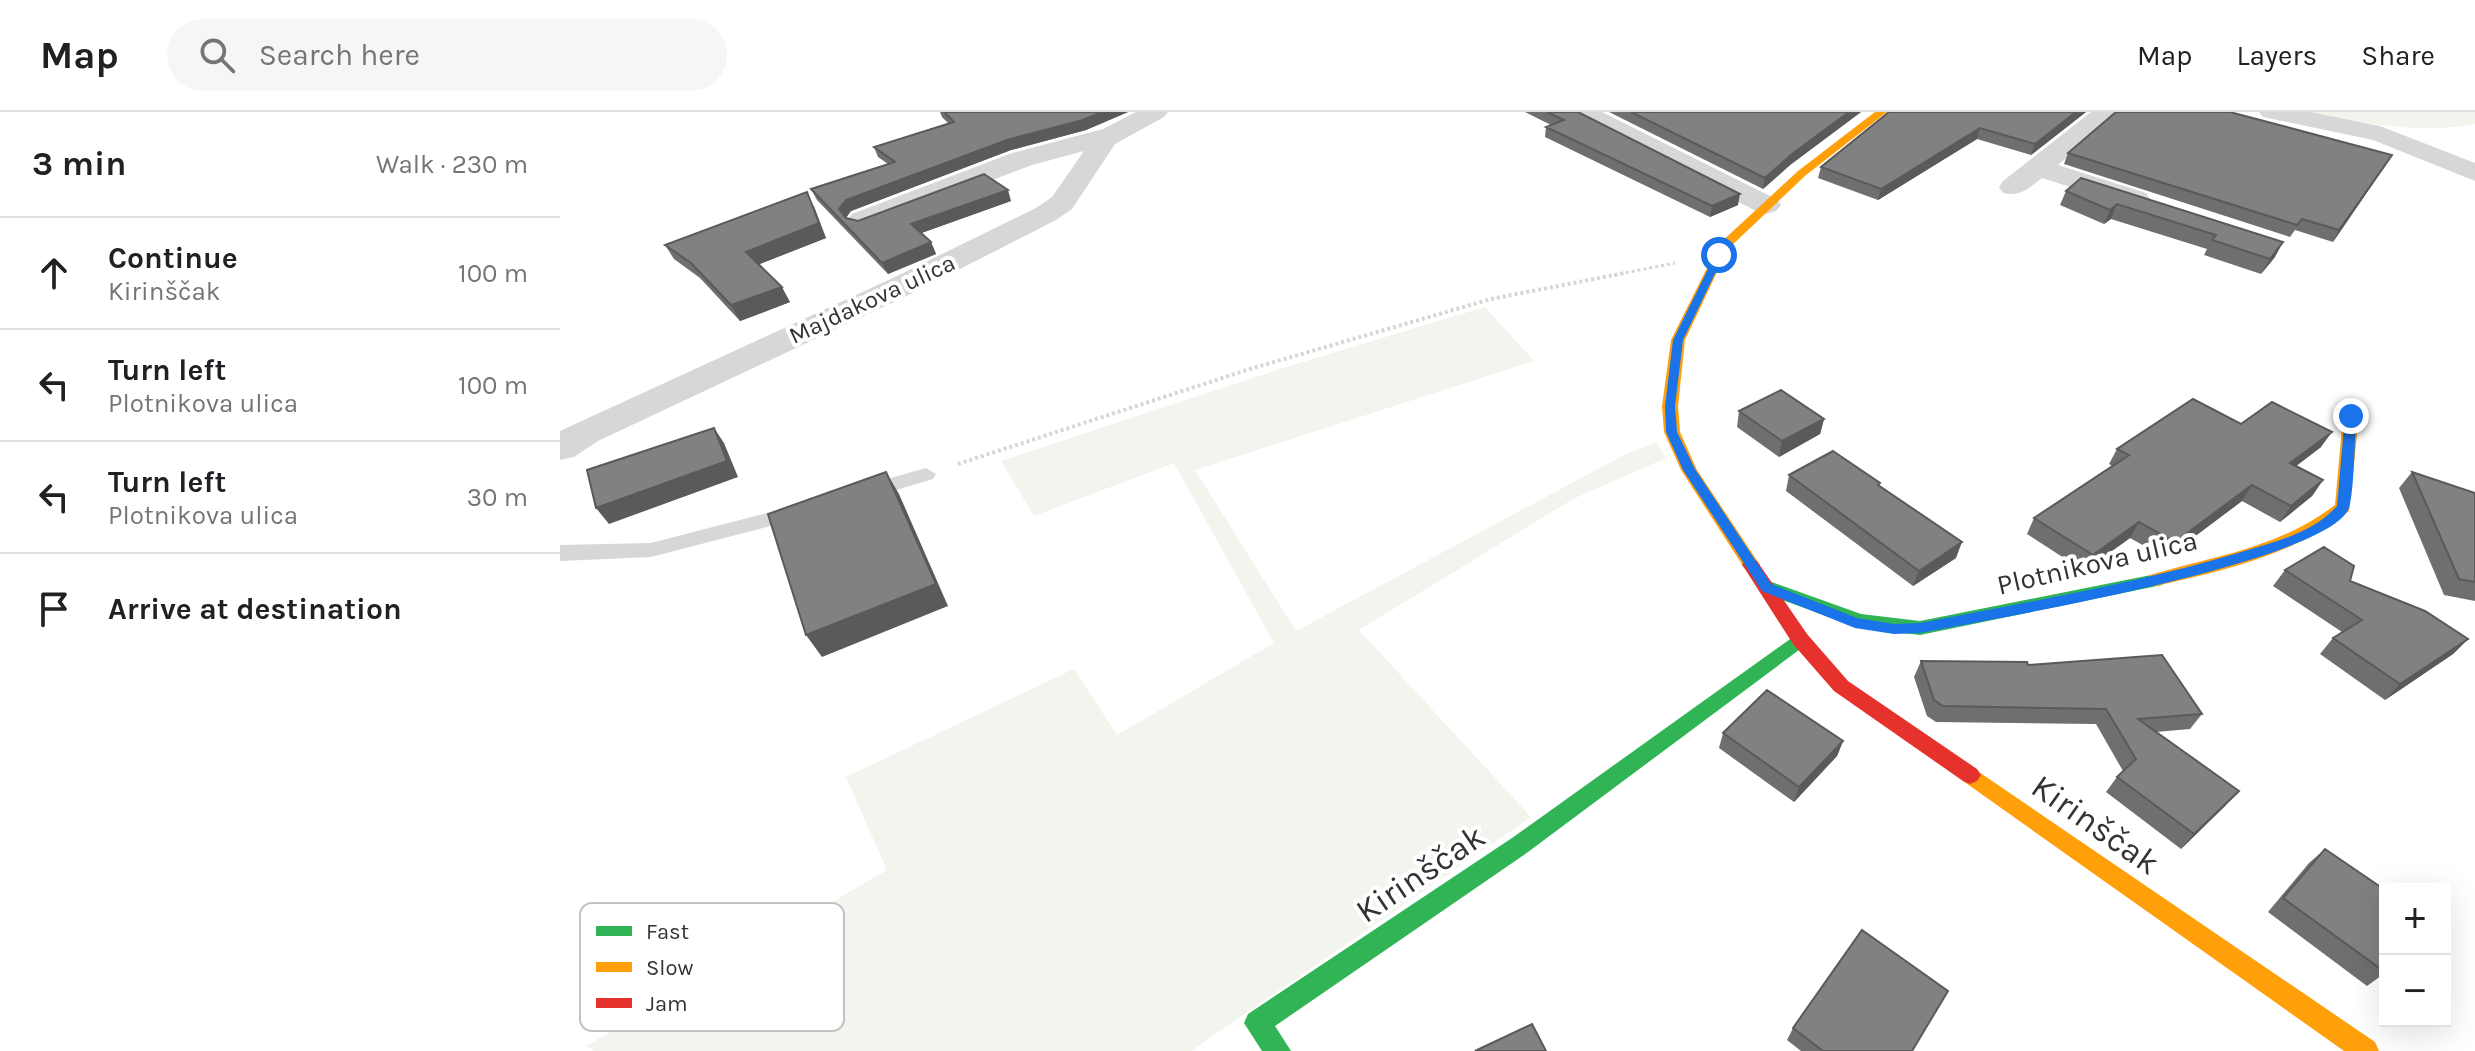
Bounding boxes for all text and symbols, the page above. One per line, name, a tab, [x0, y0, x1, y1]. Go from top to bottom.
search box	[167, 19, 727, 91]
text: Map	[40, 33, 119, 78]
icon: search	[195, 33, 239, 77]
text: Search here	[259, 37, 420, 73]
text: Map	[2137, 39, 2192, 72]
text: Layers	[2236, 39, 2317, 72]
text: Share	[2361, 39, 2435, 72]
text: 3 min	[32, 144, 126, 184]
text: Walk · 230 m	[376, 149, 528, 180]
route start	[1701, 237, 1737, 273]
text: Continue	[108, 240, 238, 276]
street label: Majdakova ulica	[784, 248, 960, 350]
icon: ahead	[32, 251, 76, 295]
text: 100 m	[458, 258, 528, 289]
text: Kirinščak	[108, 276, 220, 307]
text: Turn left	[108, 352, 226, 388]
icon: left	[32, 363, 76, 407]
text: 100 m	[458, 370, 528, 401]
text: Plotnikova ulica	[108, 388, 298, 419]
route end	[2333, 398, 2369, 434]
text: Turn left	[108, 464, 226, 500]
icon: left	[32, 475, 76, 519]
text: 30 m	[467, 482, 528, 513]
text: Plotnikova ulica	[108, 500, 298, 531]
street label: Plotnikova ulica	[1994, 523, 2201, 602]
icon: arrive	[32, 587, 76, 631]
text: Arrive at destination	[108, 591, 402, 627]
street label: Kirinščak	[2024, 766, 2167, 883]
street label: Kirinščak	[1348, 816, 1493, 932]
map controls	[2379, 883, 2451, 1027]
button: +	[2379, 883, 2451, 955]
legend	[580, 903, 844, 1031]
text: Fast	[646, 919, 689, 945]
text: Slow	[646, 955, 693, 981]
button: −	[2379, 955, 2451, 1027]
text: Jam	[646, 991, 688, 1017]

